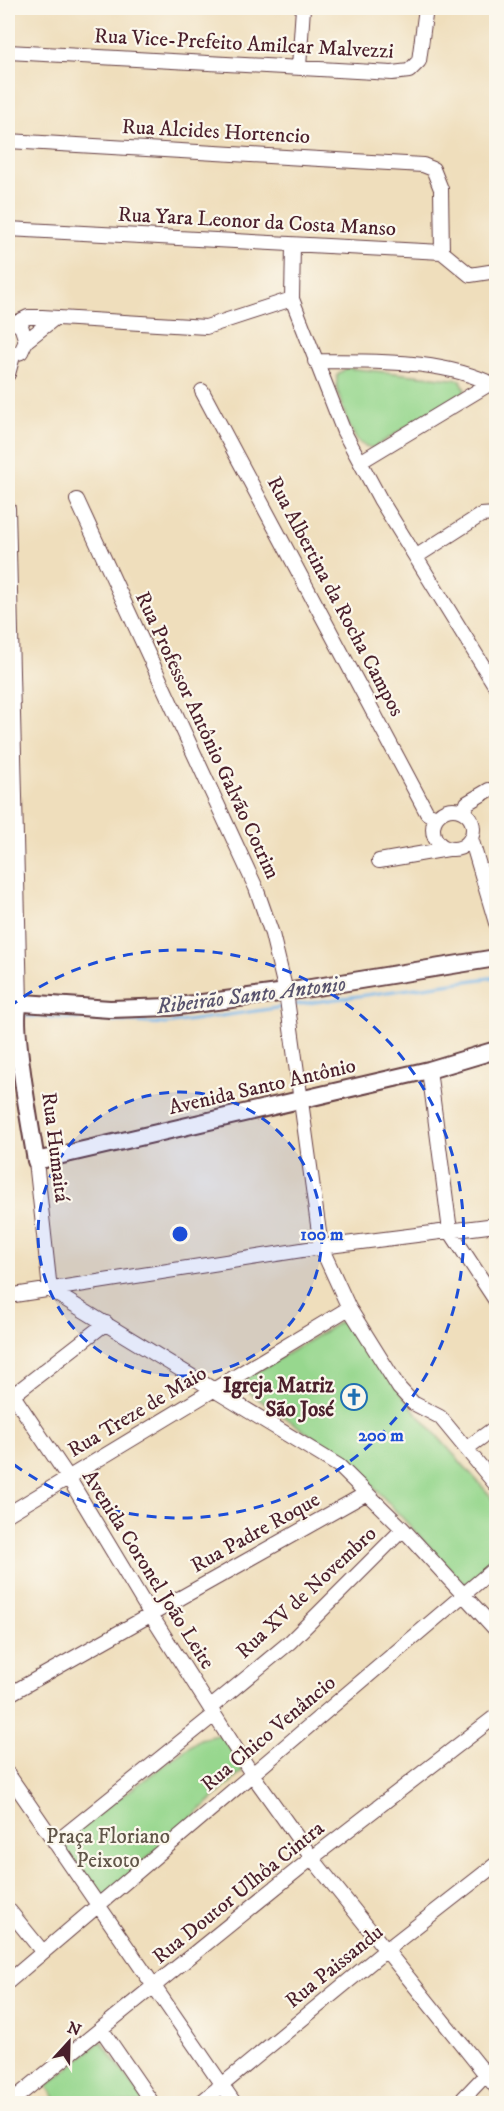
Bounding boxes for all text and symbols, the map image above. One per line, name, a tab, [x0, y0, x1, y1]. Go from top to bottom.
street label: Rua Vice-Prefeito Amilcar Malvezzi	[93, 23, 394, 65]
street label: Rua Alcides Hortencio	[121, 114, 311, 150]
street label: Rua Yara Leonor da Costa Manso	[117, 202, 397, 242]
street label: Rua Albertina da Rocha Campos	[261, 472, 410, 721]
street label: Rua Professor Antônio Galvão Cotrim	[129, 588, 285, 884]
water label: Ribeirão Santo Antonio	[154, 970, 347, 1021]
street label: Avenida Santo Antônio	[166, 1053, 358, 1121]
street label: Rua Humaitá	[35, 1091, 75, 1204]
centre of rings	[170, 1224, 190, 1244]
text: 100 m	[300, 1224, 344, 1246]
street label: Rua Treze de Maio	[63, 1360, 212, 1464]
place label: Igreja Matriz São José	[223, 1373, 335, 1423]
church icon: Igreja Matriz São José	[339, 1382, 369, 1412]
text: 200 m	[358, 1425, 404, 1447]
street label: Avenida Coronel João Leite	[76, 1465, 220, 1674]
street label: Rua Padre Roque	[186, 1487, 325, 1579]
street label: Rua XV de Novembro	[231, 1521, 382, 1665]
street label: Rua Chico Venâncio	[196, 1670, 341, 1798]
street label: Rua Doutor Ulhôa Cintra	[147, 1815, 330, 1970]
park label: Praça Floriano Peixoto	[46, 1824, 170, 1874]
street label: Rua Paissandu	[280, 1919, 389, 2014]
north arrow	[39, 2012, 99, 2072]
text: N	[64, 2017, 84, 2041]

